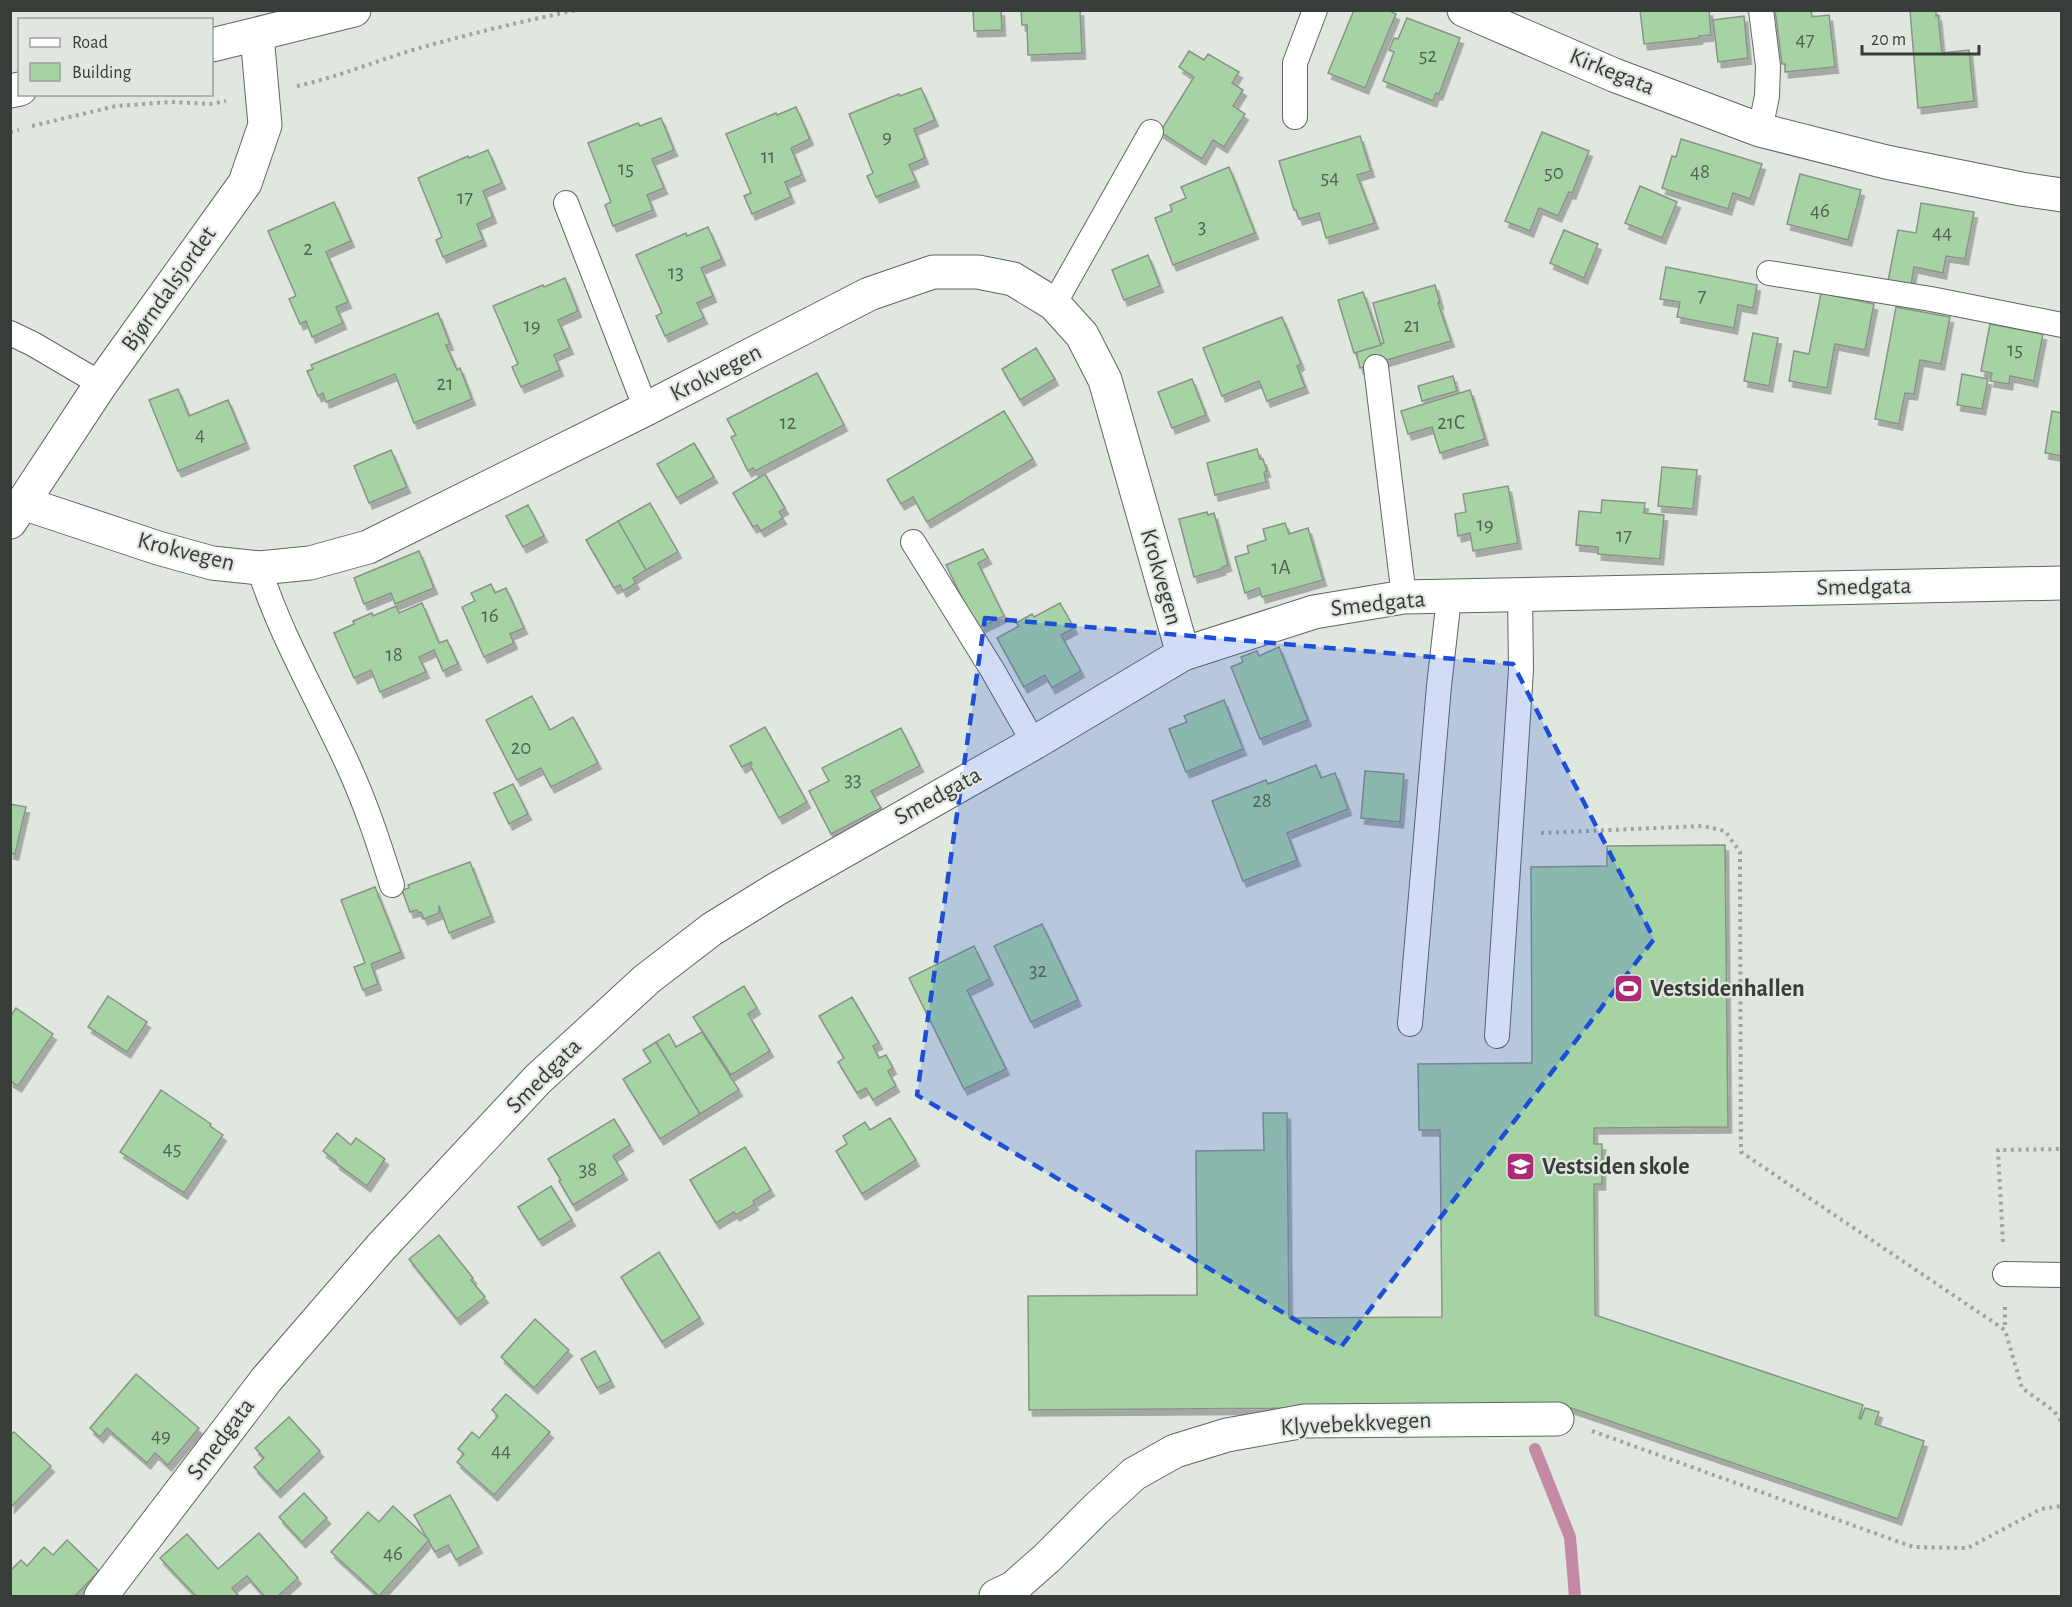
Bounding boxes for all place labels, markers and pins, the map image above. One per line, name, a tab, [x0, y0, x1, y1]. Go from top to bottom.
sports icon: Vestsidenhallen	[1613, 973, 1645, 1005]
place label: Vestsidenhallen	[1650, 977, 1805, 1001]
school or university icon: Vestsiden skole	[1505, 1151, 1537, 1183]
place label: Vestsiden skole	[1542, 1155, 1690, 1179]

